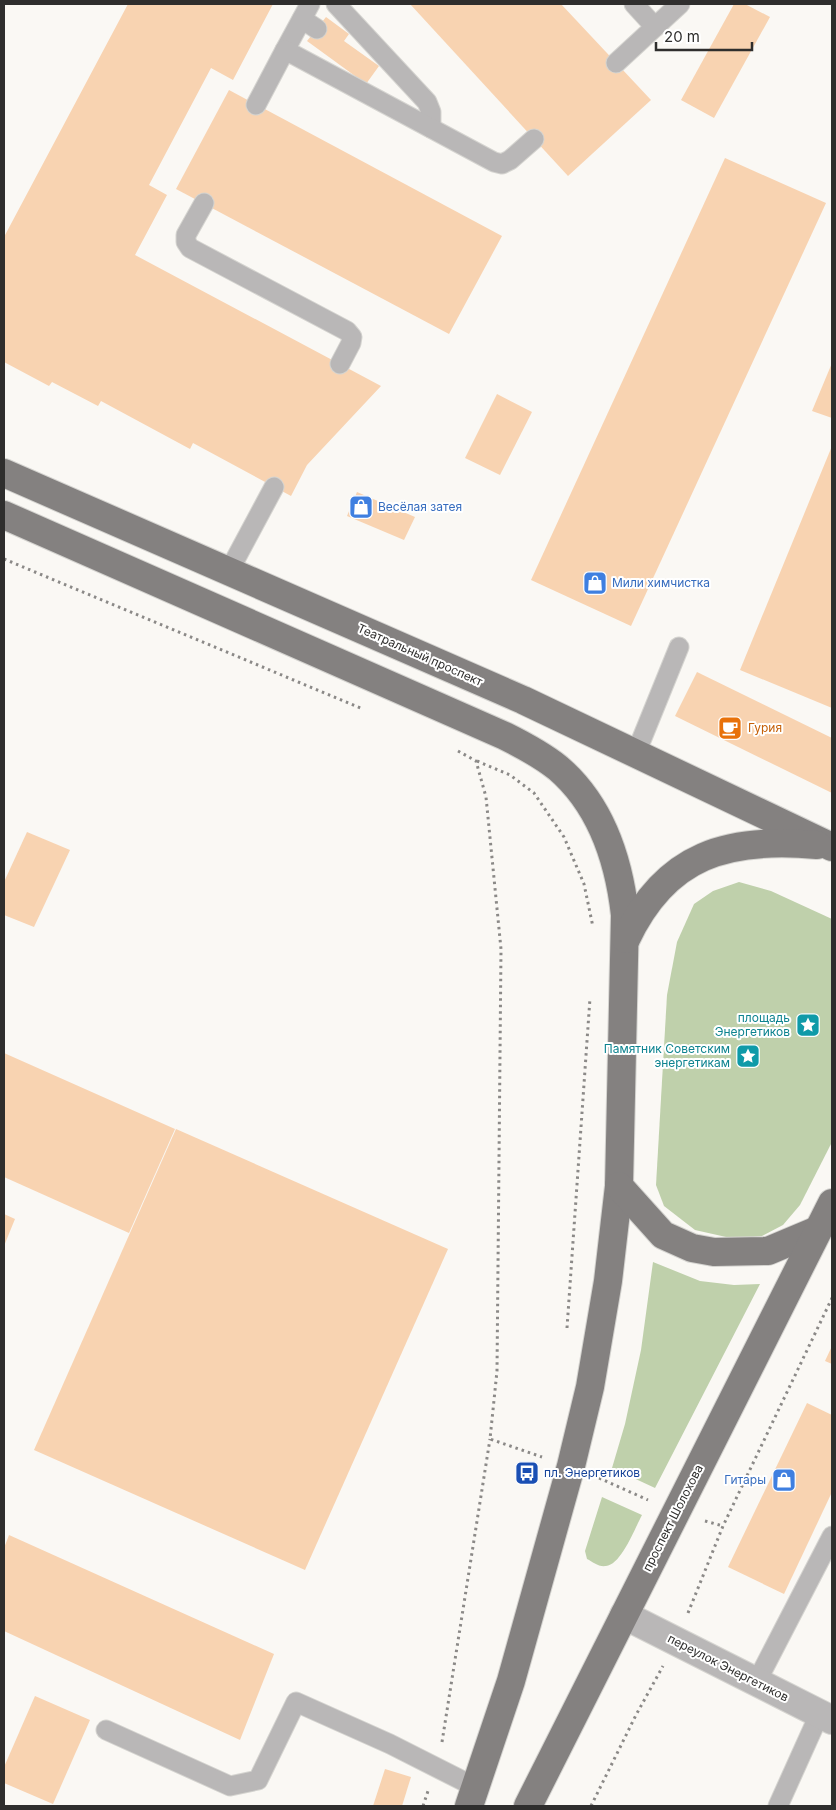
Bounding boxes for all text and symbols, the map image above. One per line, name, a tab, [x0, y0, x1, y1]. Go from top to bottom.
scale bar	[656, 20, 752, 52]
text: 20 m	[664, 27, 700, 46]
shop icon: Весёлая затея	[348, 494, 374, 520]
place label: Весёлая затея	[378, 499, 462, 514]
shop icon: Мили химчистка	[582, 570, 608, 596]
place label: Мили химчистка	[612, 575, 710, 590]
street label: Театральный проспект	[355, 620, 485, 689]
cafe icon: Гурия	[717, 715, 743, 741]
place label: Гурия	[748, 720, 782, 735]
place label: площадь Энергетиков	[715, 1010, 790, 1039]
place icon: площадь Энергетиков	[795, 1012, 821, 1038]
place label: Памятник Советским энергетикам	[604, 1041, 730, 1070]
place icon: Памятник Советским энергетикам	[735, 1043, 761, 1069]
bus stop icon: пл. Энергетиков	[514, 1460, 540, 1486]
street label: проспект Шолохова	[639, 1462, 706, 1574]
place label: пл. Энергетиков	[544, 1465, 640, 1480]
shop icon: Гитары	[771, 1467, 797, 1493]
place label: Гитары	[724, 1472, 766, 1487]
street label: переулок Энергетиков	[665, 1631, 791, 1705]

